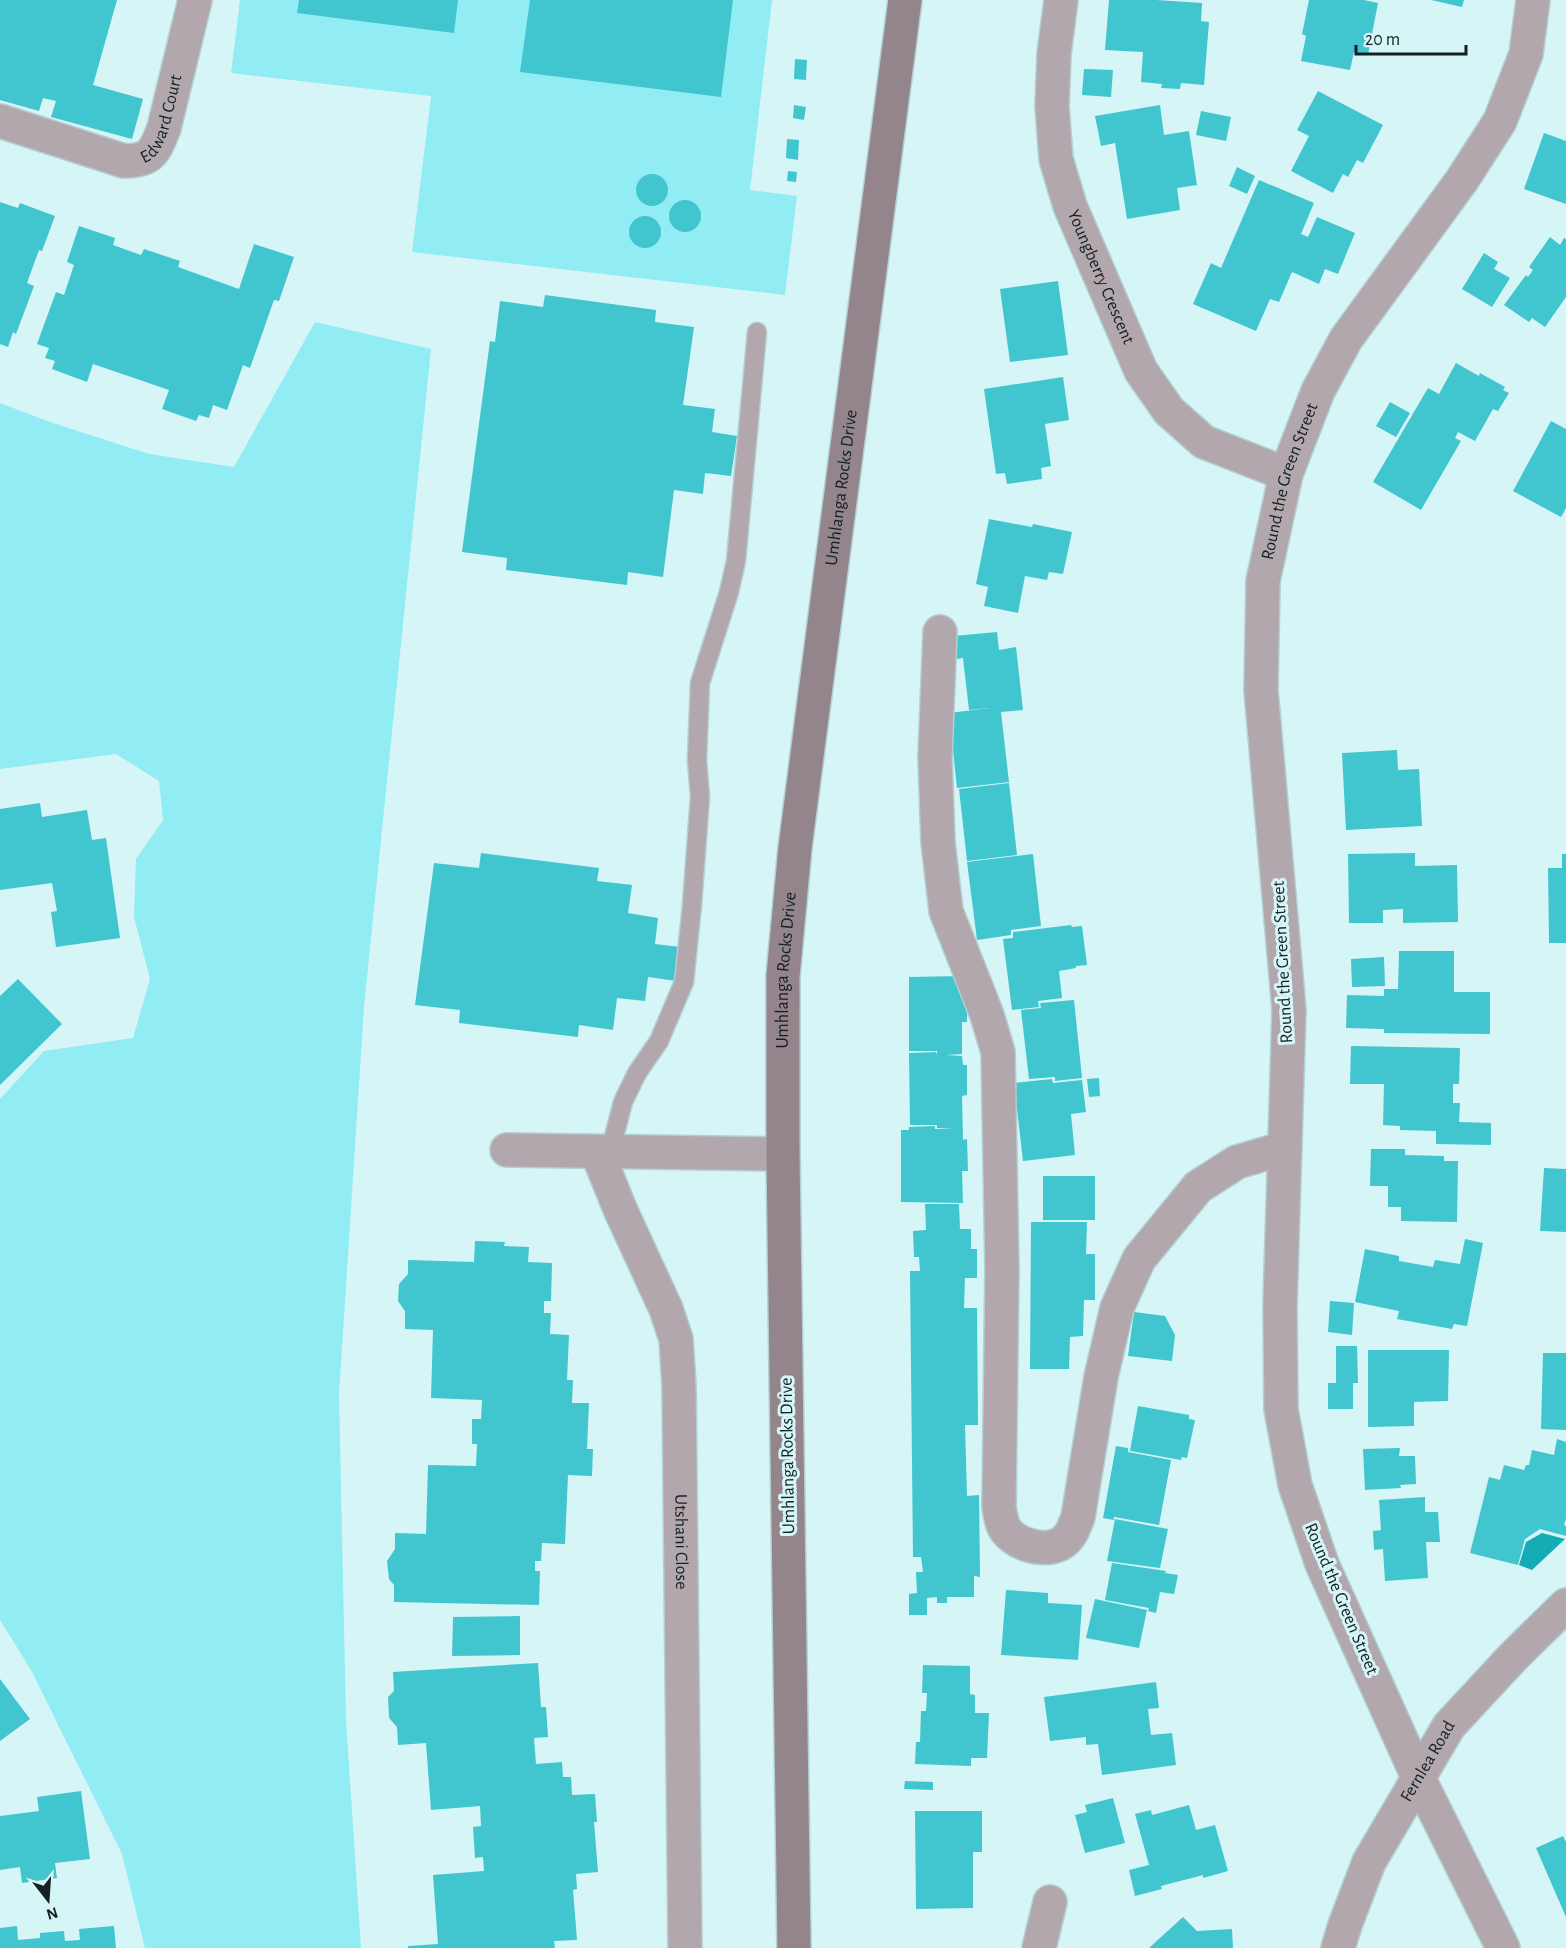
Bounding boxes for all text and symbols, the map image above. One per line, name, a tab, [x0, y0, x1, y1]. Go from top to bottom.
scale bar	[1356, 18, 1466, 56]
text: 20 m	[1365, 31, 1400, 49]
street label: Edward Court	[138, 73, 186, 167]
street label: Youngberry Crescent	[1064, 207, 1137, 347]
street label: Round the Green Street	[1259, 400, 1322, 562]
street label: Umhlanga Rocks Drive	[823, 409, 861, 567]
street label: Round the Green Street	[1270, 880, 1296, 1044]
street label: Umhlanga Rocks Drive	[774, 891, 800, 1049]
street label: Umhlanga Rocks Drive	[778, 1377, 798, 1535]
street label: Utshani Close	[671, 1494, 690, 1590]
street label: Round the Green Street	[1301, 1521, 1381, 1678]
street label: Fernlea Road	[1397, 1718, 1459, 1805]
north arrow	[18, 1870, 78, 1930]
text: N	[44, 1904, 60, 1923]

